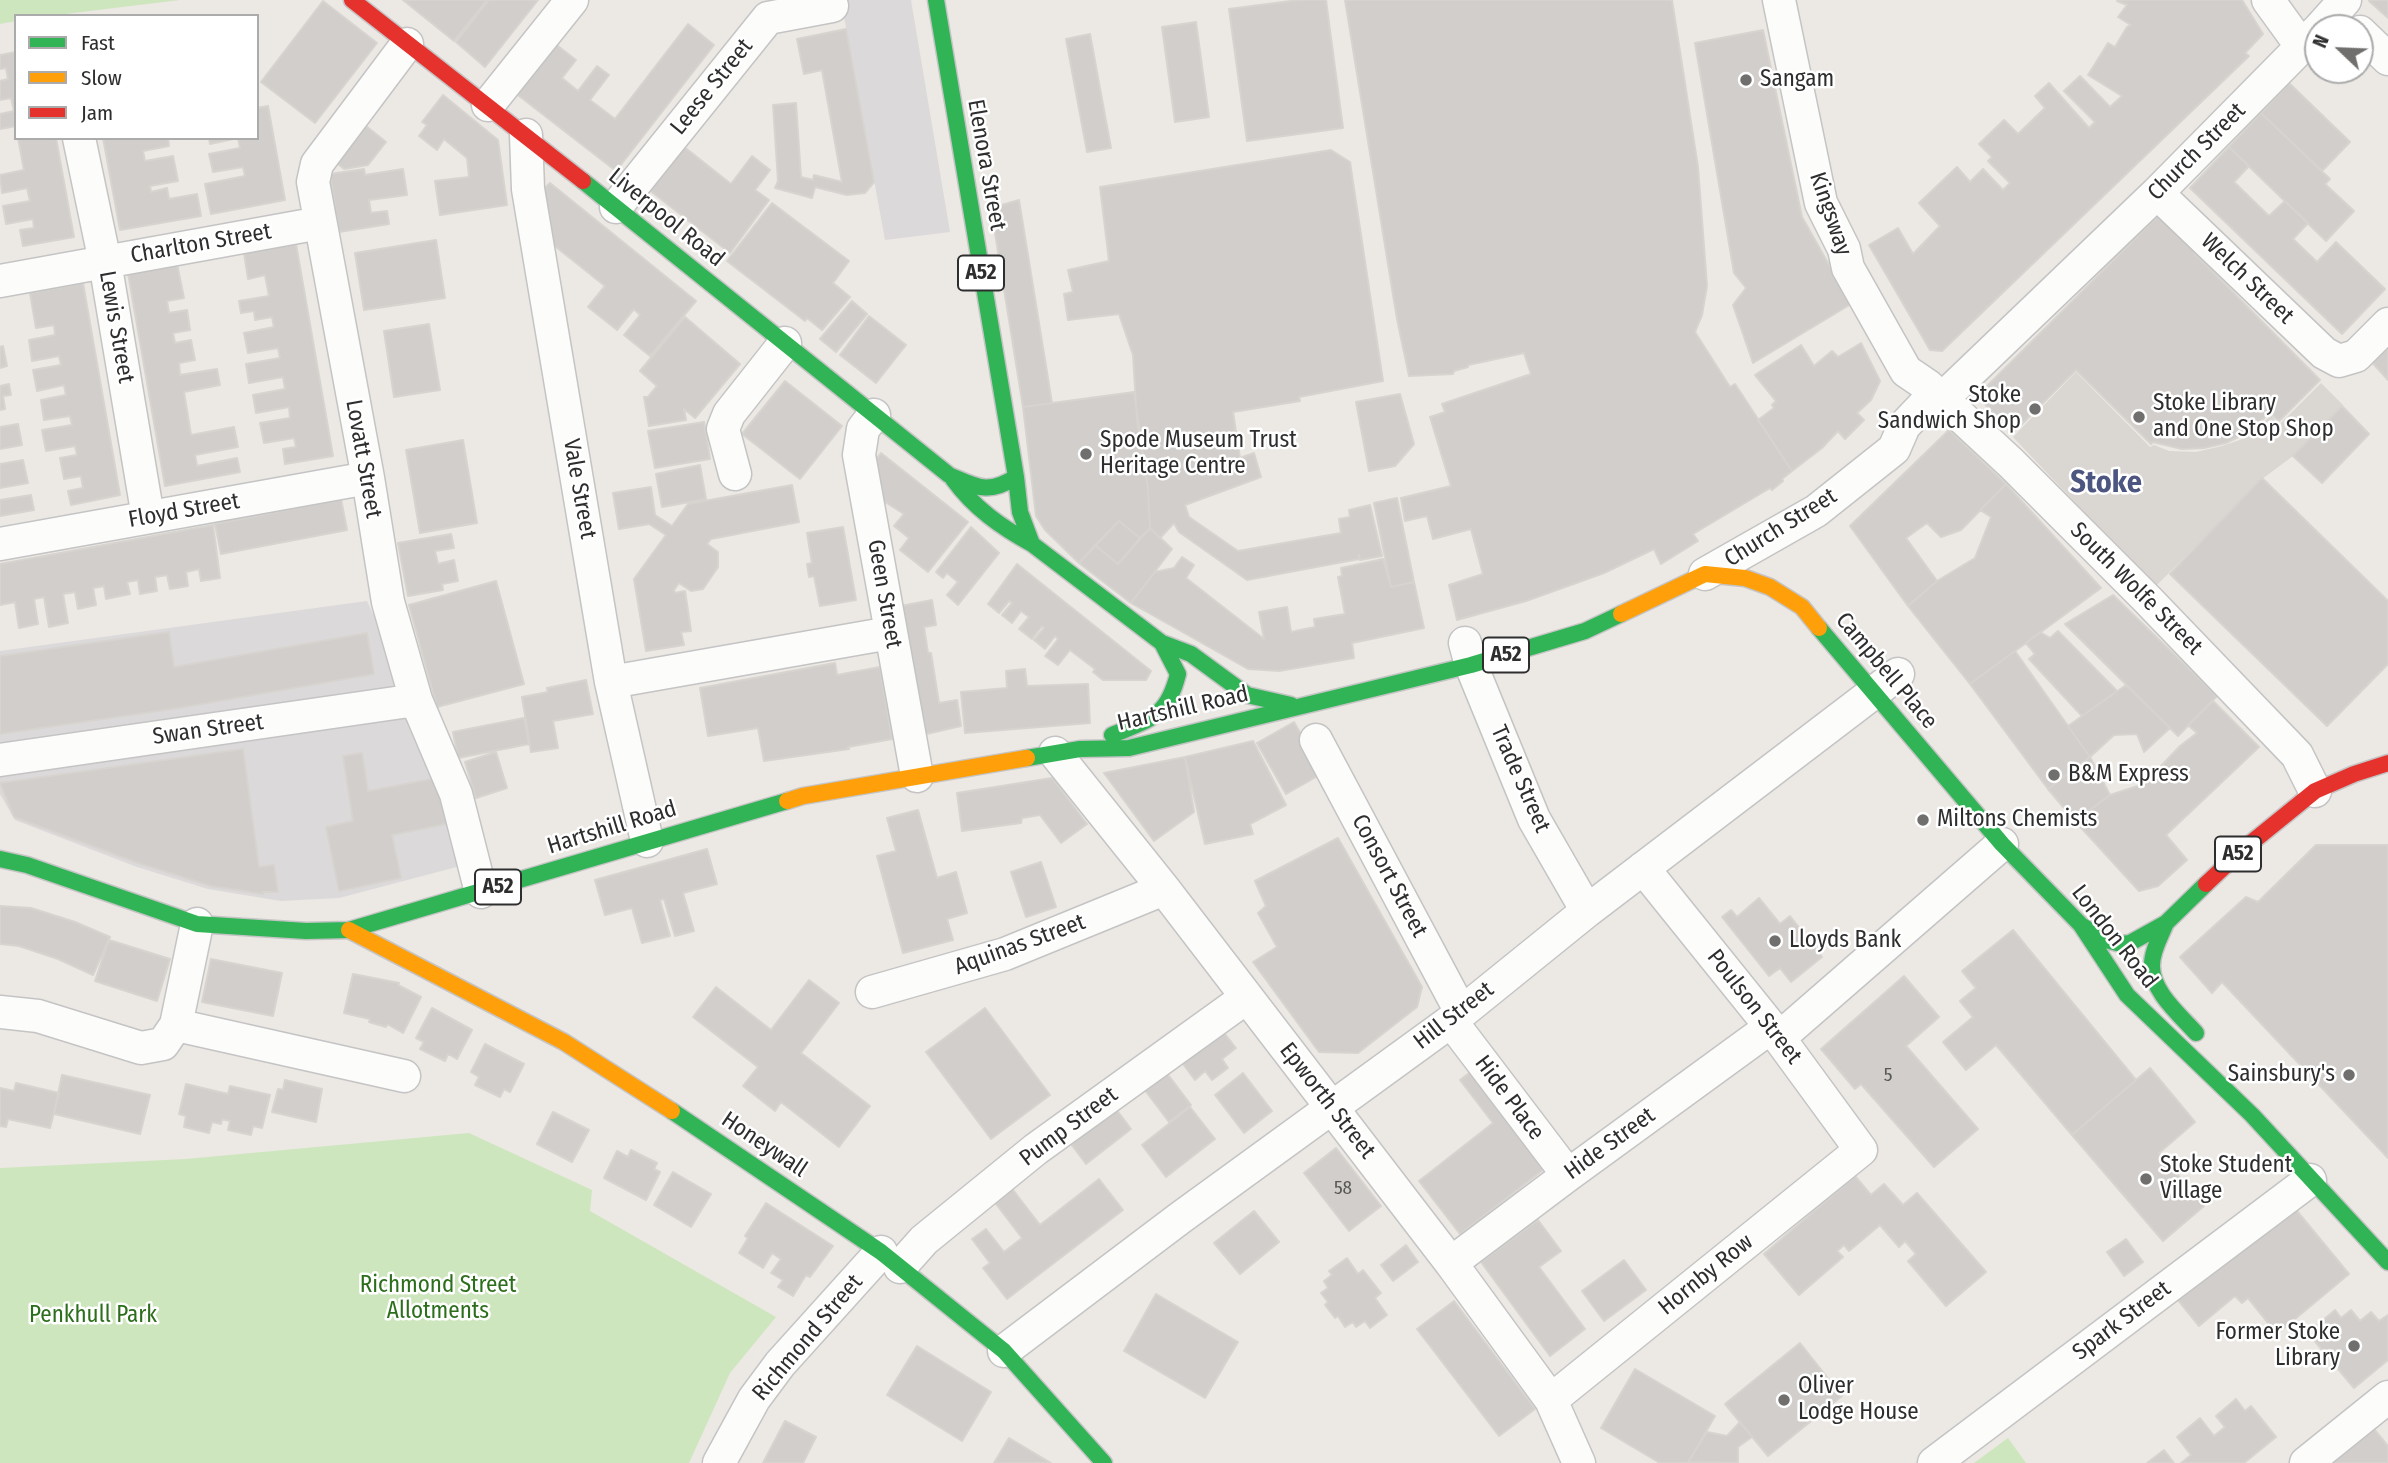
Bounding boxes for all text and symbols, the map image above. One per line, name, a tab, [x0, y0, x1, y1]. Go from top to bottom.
legend	[14, 14, 259, 140]
north arrow	[2304, 14, 2374, 84]
text: Fast	[81, 30, 115, 56]
text: N	[2308, 32, 2334, 51]
street label: Leese Street	[665, 33, 759, 141]
text: Slow	[81, 65, 122, 91]
place label: Sangam	[1760, 66, 1834, 94]
marker: Sangam	[1738, 72, 1754, 88]
street label: Elenora Street	[961, 97, 1011, 233]
street label: Church Street	[2142, 97, 2252, 207]
text: Jam	[81, 100, 113, 126]
street label: Liverpool Road	[602, 163, 730, 273]
street label: Kingsway	[1803, 169, 1857, 259]
street label: Charlton Street	[129, 218, 273, 270]
street label: Welch Street	[2195, 228, 2299, 330]
road number: A52	[958, 256, 1004, 290]
street label: Lewis Street	[93, 269, 139, 385]
place label: Stoke Sandwich Shop	[1878, 382, 2021, 436]
place label: Stoke Library and One Stop Shop	[2153, 390, 2334, 444]
street label: Lovatt Street	[339, 398, 387, 520]
marker: Stoke Sandwich Shop	[2027, 401, 2043, 417]
marker: Stoke Library and One Stop Shop	[2131, 409, 2147, 425]
place label: Spode Museum Trust Heritage Centre	[1100, 427, 1297, 481]
street label: Vale Street	[557, 437, 601, 541]
marker: Spode Museum Trust Heritage Centre	[1078, 446, 1094, 462]
district label: Stoke	[2070, 466, 2142, 502]
street label: Church Street	[1720, 483, 1842, 573]
street label: Floyd Street	[126, 488, 242, 534]
street label: South Wolfe Street	[2064, 517, 2208, 661]
street label: Geen Street	[861, 537, 907, 651]
street label: Campbell Place	[1829, 607, 1943, 735]
road number: A52	[1483, 638, 1529, 672]
street label: Hartshill Road	[1115, 681, 1251, 737]
street label: Swan Street	[151, 709, 265, 751]
street label: Trade Street	[1484, 721, 1556, 837]
place label: B&M Express	[2068, 761, 2189, 789]
marker: B&M Express	[2046, 767, 2062, 783]
street label: Hartshill Road	[544, 795, 680, 861]
place label: Miltons Chemists	[1937, 806, 2097, 834]
street label: Consort Street	[1345, 810, 1433, 942]
marker: Miltons Chemists	[1915, 812, 1931, 828]
road number: A52	[2215, 836, 2261, 872]
road number: A52	[475, 870, 521, 904]
street label: London Road	[2065, 880, 2163, 994]
street label: Aquinas Street	[951, 909, 1089, 981]
place label: Lloyds Bank	[1789, 927, 1901, 955]
marker: Lloyds Bank	[1767, 933, 1783, 949]
street label: Poulson Street	[1701, 944, 1807, 1070]
street label: Hill Street	[1409, 976, 1499, 1056]
street label: Epworth Street	[1273, 1038, 1381, 1164]
street label: Hide Place	[1468, 1050, 1550, 1146]
place label: Sainsbury's	[2228, 1061, 2335, 1089]
house number: 5	[1884, 1065, 1892, 1087]
marker: Sainsbury's	[2341, 1067, 2357, 1083]
street label: Pump Street	[1015, 1081, 1123, 1173]
street label: Hide Street	[1559, 1102, 1661, 1186]
street label: Honeywall	[716, 1106, 812, 1184]
place label: Stoke Student Village	[2160, 1152, 2292, 1206]
marker: Stoke Student Village	[2138, 1171, 2154, 1187]
house number: 58	[1334, 1178, 1352, 1200]
street label: Hornby Row	[1653, 1229, 1759, 1321]
street label: Richmond Street	[747, 1269, 869, 1407]
park label: Richmond Street Allotments	[360, 1272, 516, 1326]
street label: Spark Street	[2068, 1275, 2176, 1367]
park label: Penkhull Park	[29, 1302, 157, 1330]
place label: Former Stoke Library	[2216, 1319, 2340, 1373]
marker: Former Stoke Library	[2346, 1338, 2362, 1354]
place label: Oliver Lodge House	[1798, 1373, 1919, 1427]
marker: Oliver Lodge House	[1776, 1392, 1792, 1408]

